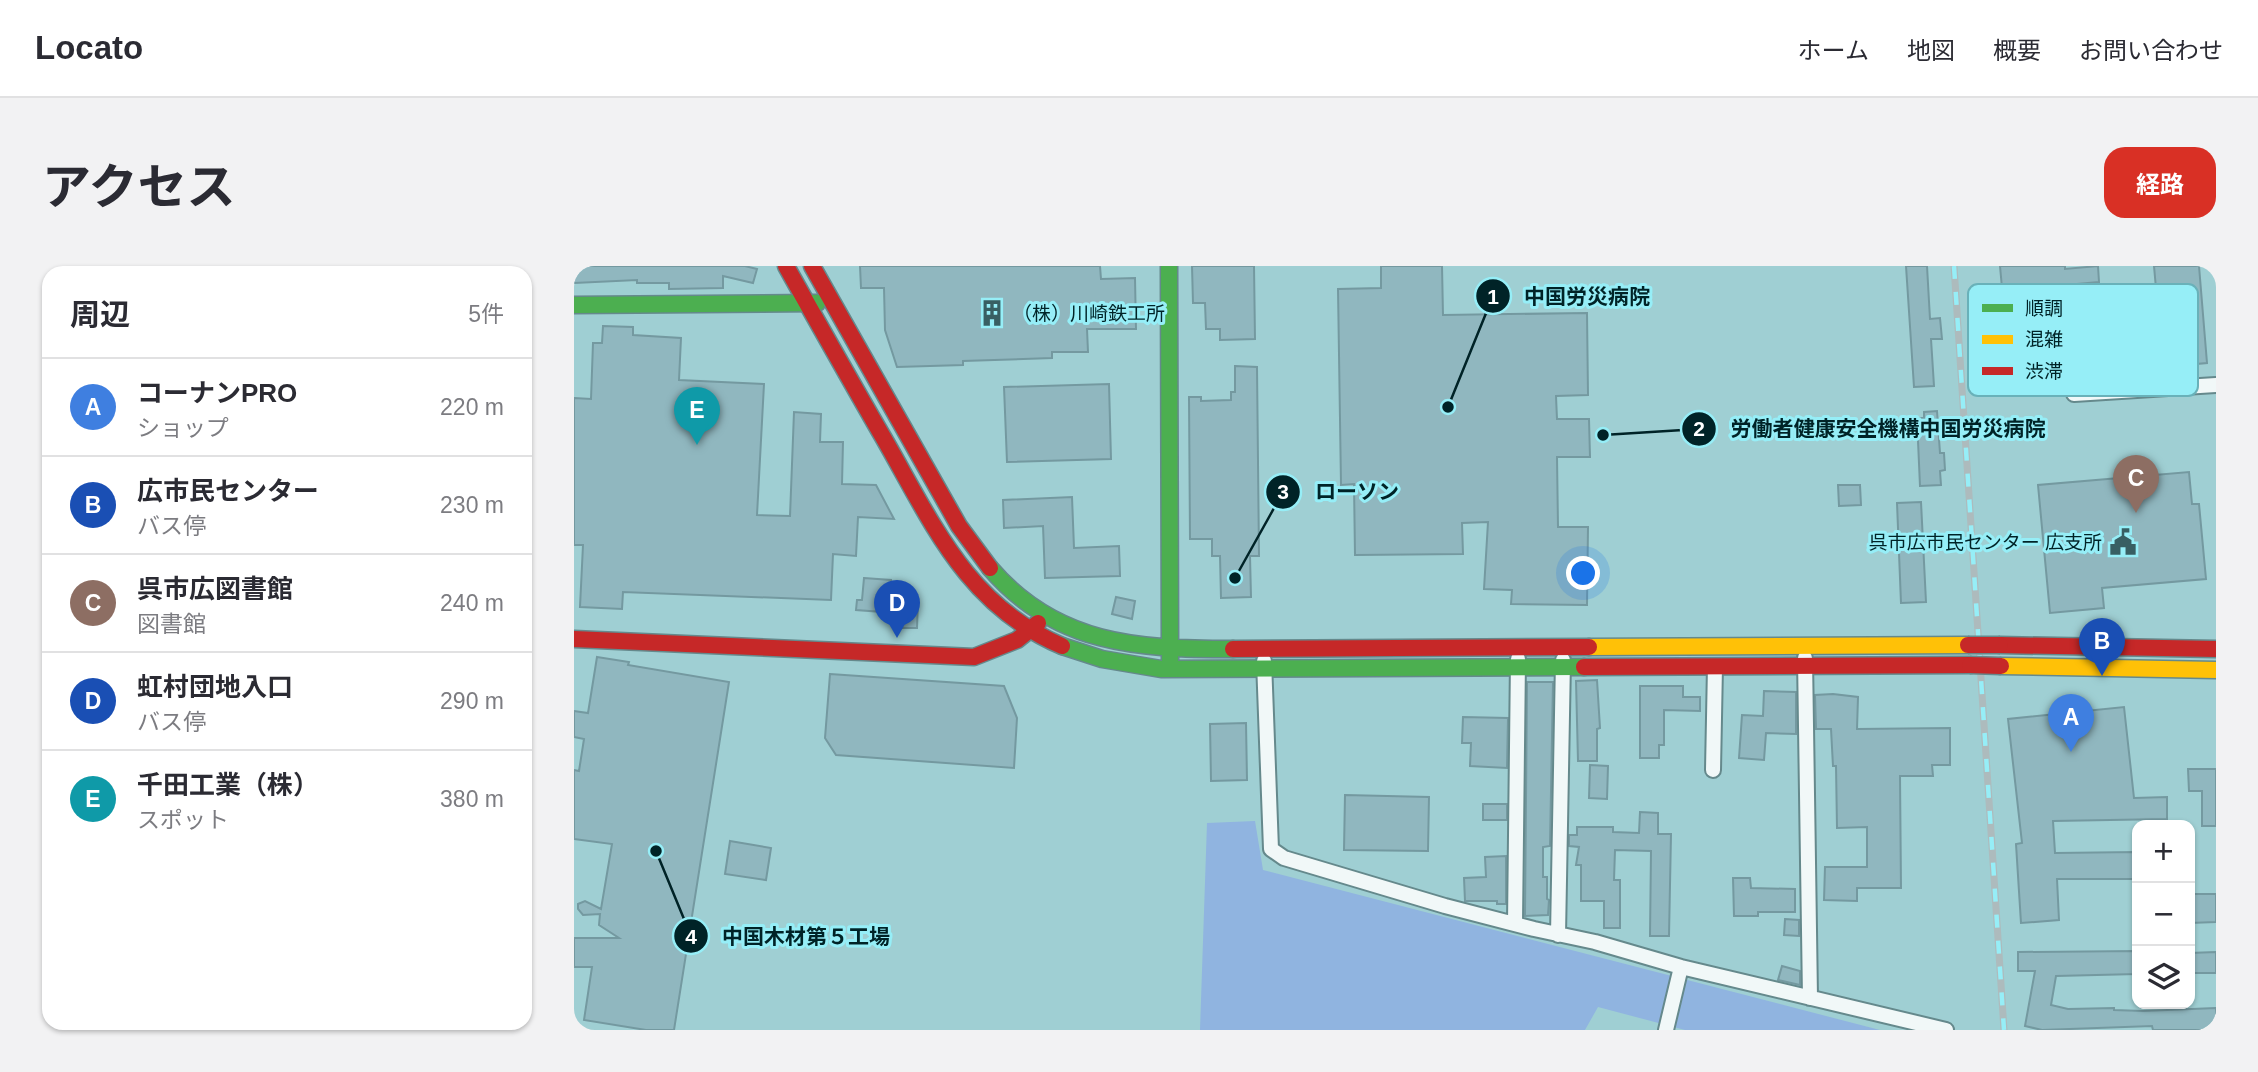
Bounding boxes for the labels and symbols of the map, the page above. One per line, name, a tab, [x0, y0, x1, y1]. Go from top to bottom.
callout: 中国労災病院	[1475, 275, 1664, 317]
legend	[1968, 284, 2198, 396]
text: 1	[1487, 285, 1499, 308]
text: 中国労災病院	[1524, 285, 1650, 308]
building icon: （株）川崎鉄工所	[977, 298, 1007, 328]
text: 順調	[2025, 298, 2063, 319]
place label: （株）川崎鉄工所	[1013, 303, 1165, 324]
text: 混雑	[2025, 329, 2063, 350]
text: 渋滞	[2025, 361, 2063, 382]
pin: E	[674, 387, 720, 445]
callout: 労働者健康安全機構中国労災病院	[1682, 408, 2060, 450]
text: 2	[1693, 417, 1705, 440]
text: 労働者健康安全機構中国労災病院	[1731, 417, 2046, 440]
pin: C	[2113, 455, 2159, 513]
callout: ローソン	[1266, 471, 1413, 513]
text: 3	[1277, 480, 1289, 503]
text: ローソン	[1315, 480, 1399, 503]
public building icon: 呉市広市民センター 広支所	[2108, 527, 2138, 557]
place label: 呉市広市民センター 広支所	[1869, 532, 2102, 553]
your location	[1566, 556, 1600, 590]
pin: D	[874, 580, 920, 638]
pin: B	[2079, 618, 2125, 676]
pin: A	[2048, 694, 2094, 752]
callout: 中国木材第５工場	[673, 915, 904, 957]
text: 4	[685, 925, 697, 948]
text: 中国木材第５工場	[722, 925, 890, 948]

